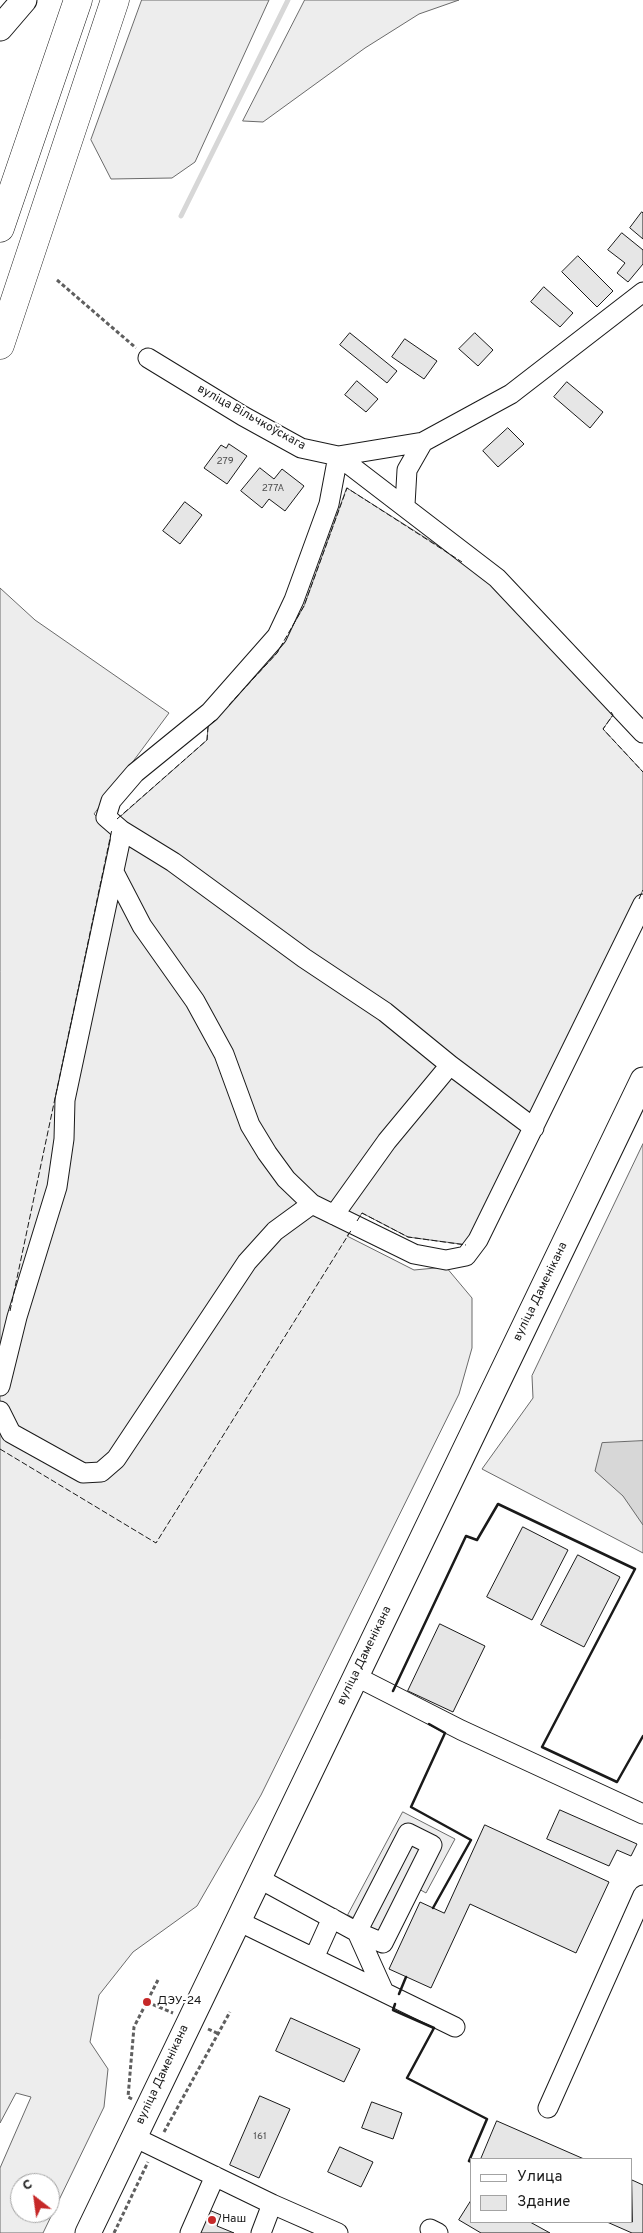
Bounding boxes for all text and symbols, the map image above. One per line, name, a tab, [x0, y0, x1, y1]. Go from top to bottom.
street label: вуліца Вільчкоўскага	[194, 382, 308, 454]
house number: 279	[216, 456, 234, 468]
house number: 277А	[262, 483, 284, 495]
street label: вуліца Даменікана	[511, 1240, 571, 1344]
street label: вуліца Даменікана	[335, 1604, 395, 1708]
place label: ДЭУ-24	[157, 1995, 202, 2009]
marker: ДЭУ-24	[141, 1996, 153, 2008]
street label: вуліца Даменікана	[134, 2023, 192, 2127]
house number: 161	[253, 2131, 267, 2143]
legend	[470, 2158, 633, 2223]
text: Улица	[517, 2168, 562, 2187]
north arrow	[10, 2173, 60, 2223]
text: С	[20, 2176, 36, 2195]
text: Здание	[517, 2193, 570, 2212]
place label: Наш	[222, 2213, 246, 2227]
marker: Наш	[206, 2214, 218, 2226]

